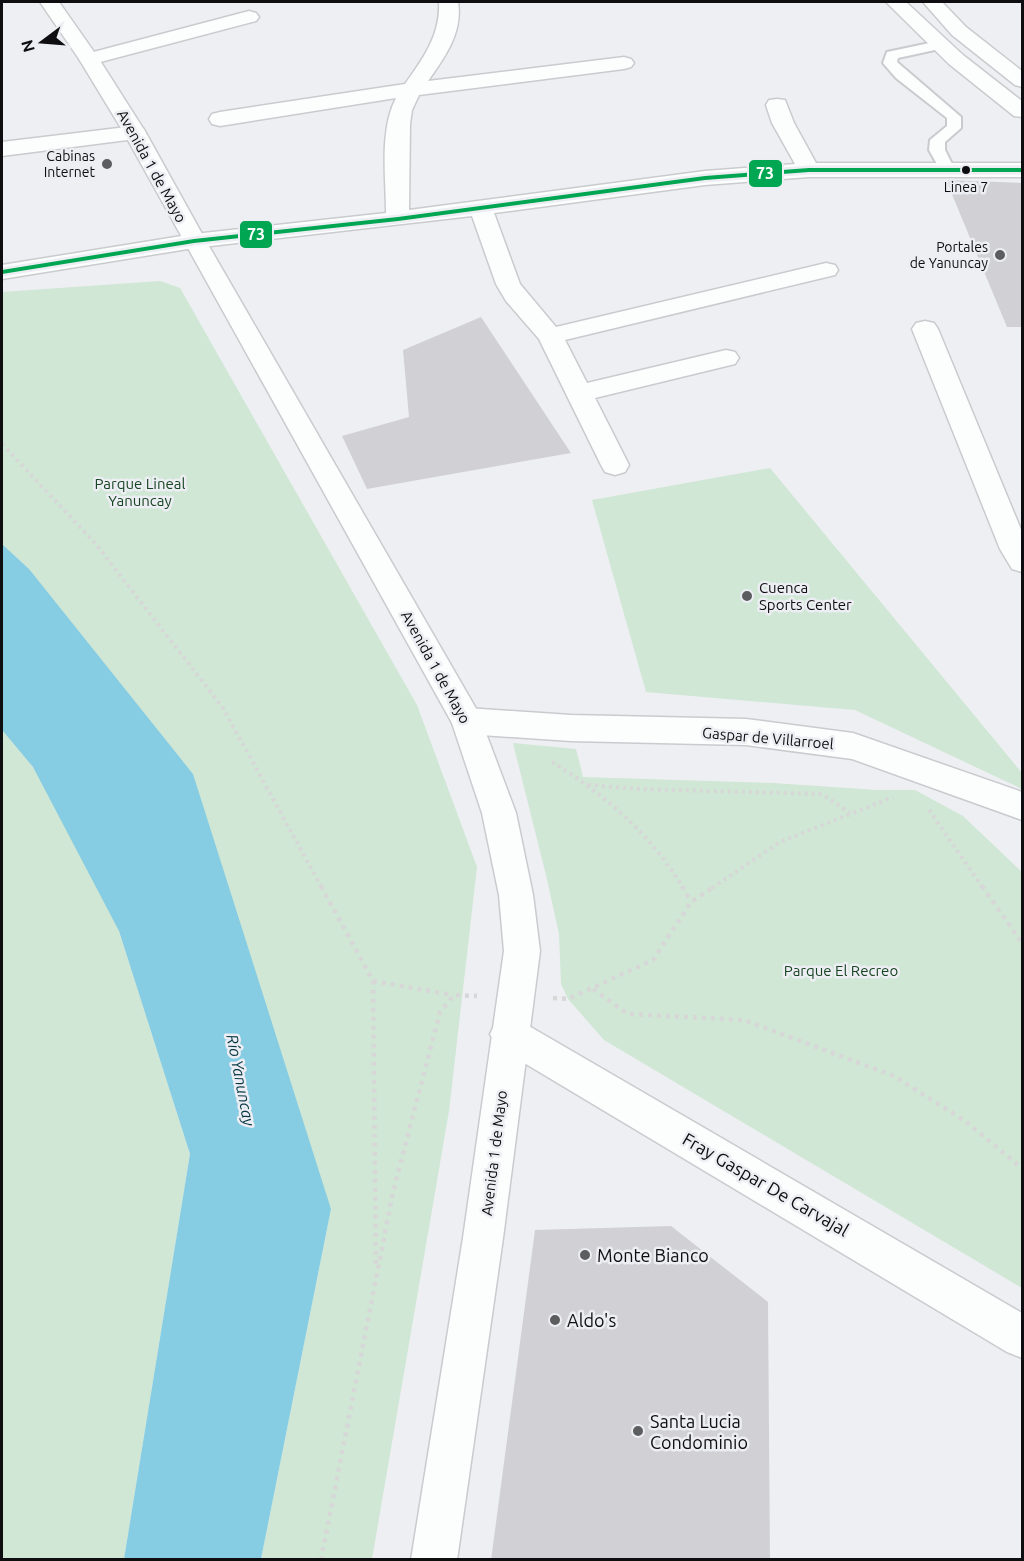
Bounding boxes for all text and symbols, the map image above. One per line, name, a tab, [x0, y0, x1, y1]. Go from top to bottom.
north arrow	[12, 12, 72, 72]
text: N	[17, 38, 38, 54]
street label: Avenida 1 de Mayo	[114, 107, 190, 225]
place label: Cabinas Internet	[44, 148, 95, 180]
marker: Cabinas Internet	[100, 157, 114, 171]
line badge: 73	[748, 159, 783, 188]
text: 73	[756, 164, 774, 182]
marker: Linea 7	[960, 164, 972, 176]
place label: Linea 7	[944, 179, 988, 195]
line badge: 73	[239, 220, 273, 249]
text: 73	[247, 225, 265, 243]
place label: Portales de Yanuncay	[910, 239, 988, 271]
marker: Portales de Yanuncay	[993, 248, 1007, 262]
park label: Parque Lineal Yanuncay	[94, 475, 186, 509]
place label: Cuenca Sports Center	[759, 579, 852, 613]
marker: Cuenca Sports Center	[740, 589, 754, 603]
street label: Avenida 1 de Mayo	[398, 608, 474, 726]
street label: Gaspar de Villarroel	[702, 724, 834, 752]
park label: Parque El Recreo	[784, 962, 898, 979]
water label: Río Yanuncay	[223, 1033, 259, 1128]
street label: Avenida 1 de Mayo	[478, 1089, 510, 1217]
street label: Fray Gaspar De Carvajal	[679, 1128, 853, 1240]
place label: Monte Bianco	[597, 1245, 709, 1265]
marker: Monte Bianco	[578, 1248, 592, 1262]
place label: Aldo's	[567, 1310, 616, 1330]
marker: Aldo's	[548, 1313, 562, 1327]
place label: Santa Lucia Condominio	[650, 1411, 748, 1452]
marker: Santa Lucia Condominio	[631, 1424, 645, 1438]

